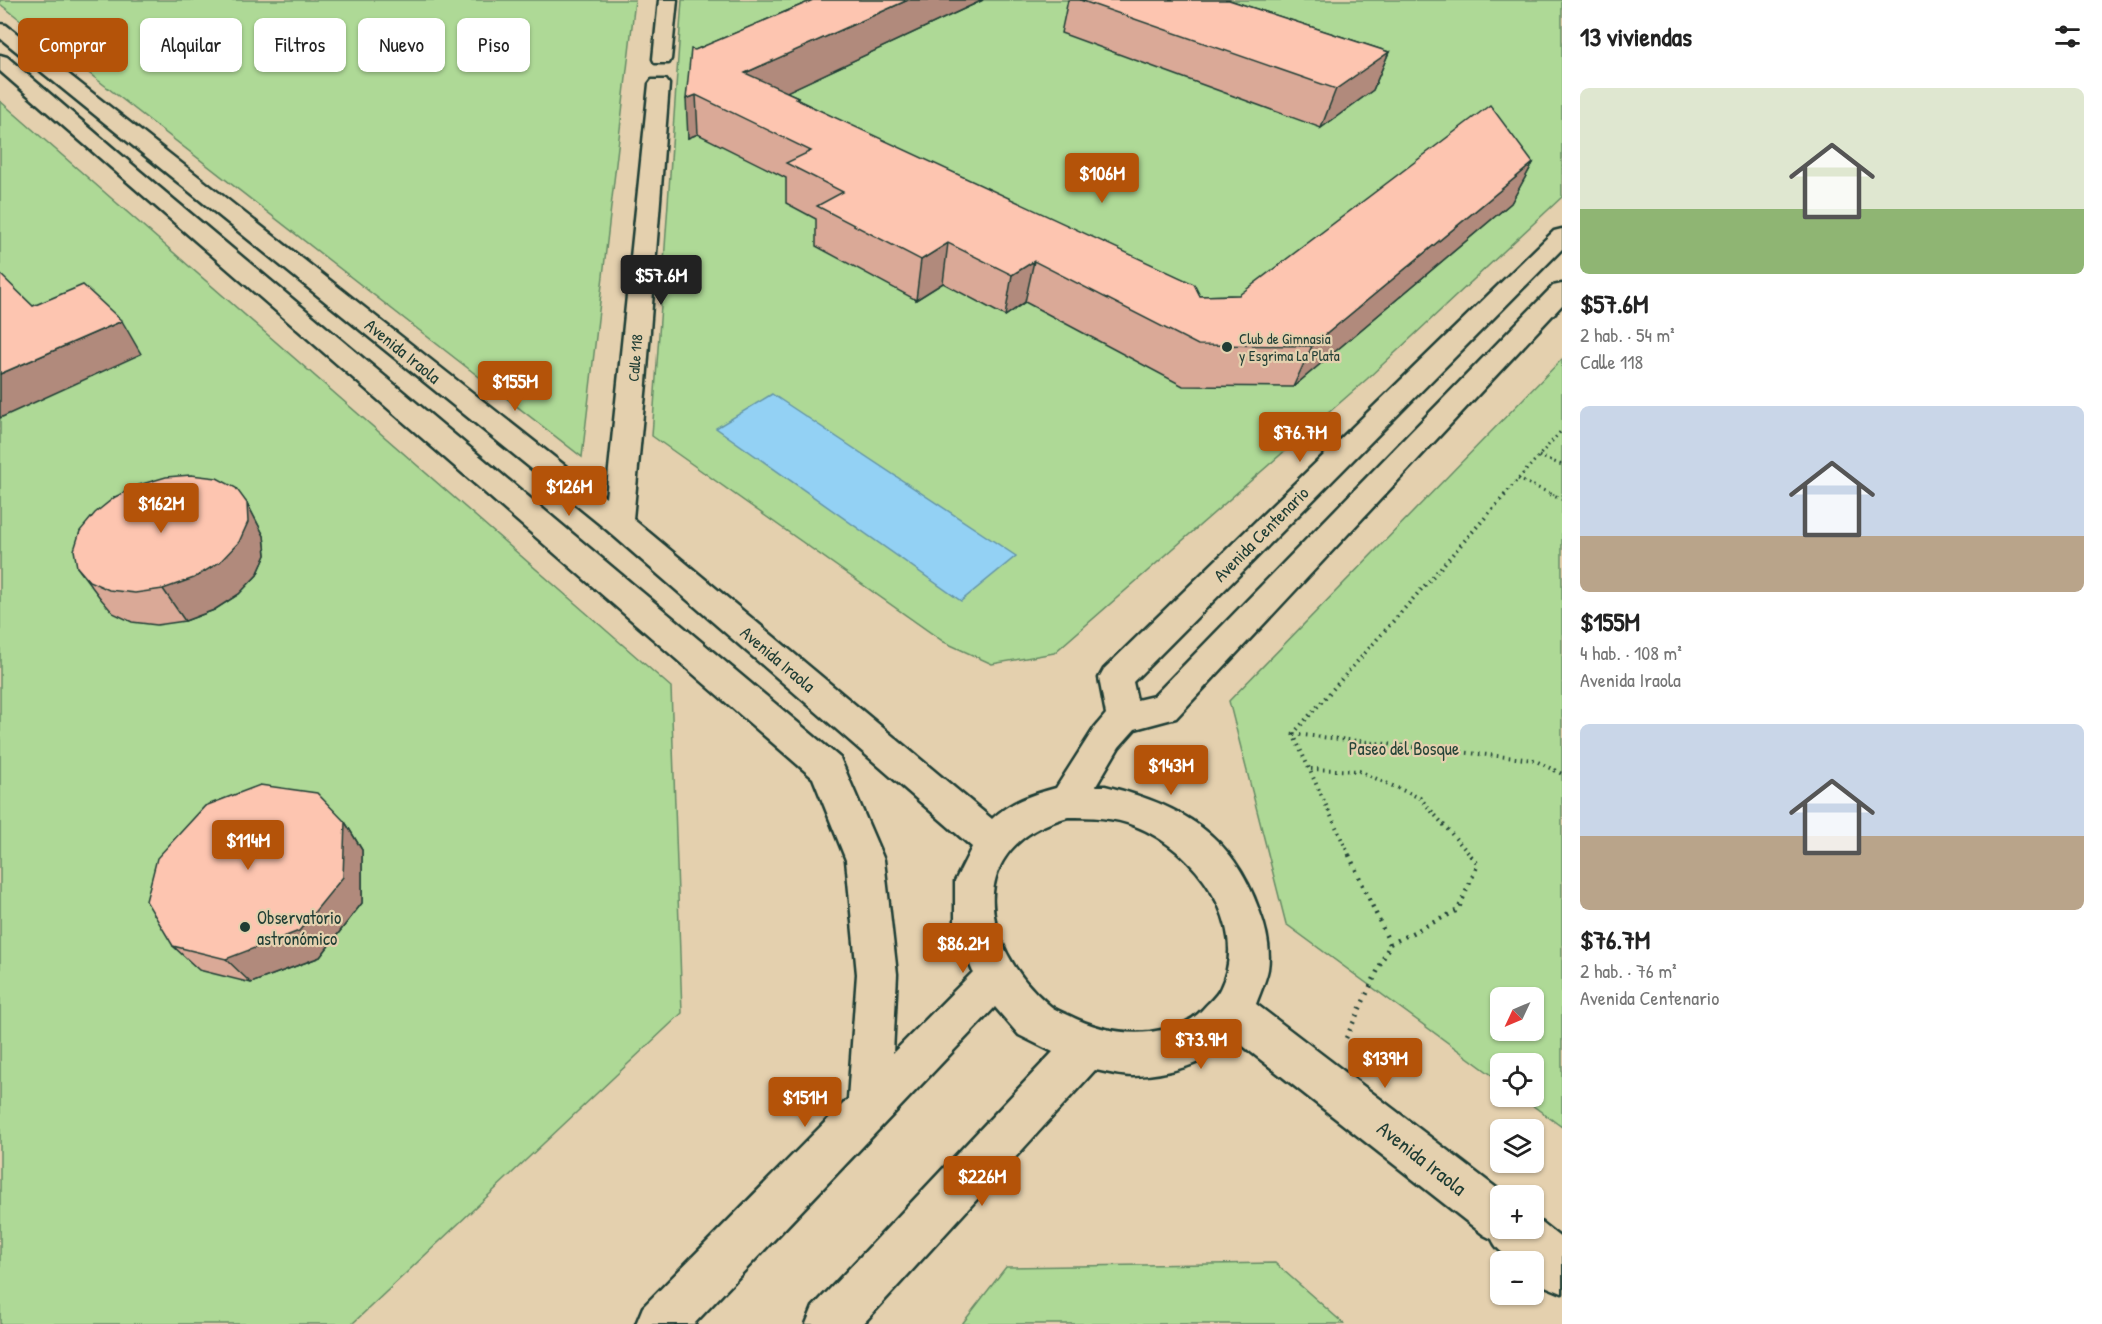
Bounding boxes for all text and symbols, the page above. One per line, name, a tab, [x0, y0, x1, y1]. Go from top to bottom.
chip: Comprar	[18, 18, 128, 72]
chip: Alquilar	[140, 18, 242, 72]
chip: Filtros	[254, 18, 346, 72]
chip: Nuevo	[358, 18, 445, 72]
chip: Piso	[457, 18, 530, 72]
text: 13 viviendas	[1580, 19, 1692, 54]
icon: filters	[2051, 20, 2084, 53]
icon: home	[1778, 127, 1886, 235]
pin: $106M	[1060, 153, 1144, 204]
text: $106M	[1079, 159, 1125, 186]
pin: $57.6M	[612, 255, 710, 306]
text: $57.6M	[635, 261, 687, 288]
text: $57.6M	[1580, 286, 1648, 321]
street label: Avenida Iraola	[360, 313, 446, 389]
text: 2 hab. · 54 m²	[1580, 321, 1675, 348]
place label: Club de Gimnasia y Esgrima La Plata	[1239, 328, 1340, 366]
street label: Calle 118	[622, 333, 648, 383]
marker: Club de Gimnasia y Esgrima La Plata	[1220, 340, 1234, 354]
text: Calle 118	[1580, 348, 1643, 375]
pin: $155M	[473, 361, 557, 412]
text: $155M	[492, 367, 538, 394]
pin: $76.7M	[1251, 412, 1349, 463]
text: $76.7M	[1273, 418, 1327, 445]
icon: home	[1778, 445, 1886, 553]
pin: $126M	[527, 466, 611, 517]
text: $126M	[546, 472, 592, 499]
street label: Avenida Centenario	[1208, 481, 1314, 587]
pin: $162M	[119, 483, 203, 534]
text: $162M	[138, 489, 184, 516]
text: $155M	[1580, 604, 1640, 639]
street label: Avenida Iraola	[735, 620, 821, 698]
text: 4 hab. · 108 m²	[1580, 639, 1682, 666]
text: Avenida Iraola	[1580, 666, 1681, 693]
park label: Paseo del Bosque	[1349, 736, 1459, 761]
pin: $143M	[1129, 745, 1213, 796]
text: $143M	[1148, 751, 1194, 778]
icon: home	[1778, 763, 1886, 871]
pin: $114M	[206, 820, 290, 871]
text: $114M	[226, 826, 270, 853]
place label: Observatorio astronómico	[257, 905, 341, 951]
marker: Observatorio astronómico	[238, 920, 252, 934]
text: $76.7M	[1580, 922, 1650, 957]
pin: $86.2M	[914, 923, 1012, 974]
text: $86.2M	[937, 929, 989, 956]
text: 2 hab. · 76 m²	[1580, 957, 1677, 984]
text: Avenida Centenario	[1580, 984, 1719, 1011]
north arrow	[1490, 987, 1544, 1041]
map controls	[1490, 987, 1544, 1305]
pin: $73.9M	[1152, 1019, 1250, 1070]
text: $73.9M	[1175, 1025, 1227, 1052]
pin: $139M	[1343, 1038, 1427, 1089]
text: $139M	[1362, 1044, 1408, 1071]
button: locate	[1490, 1053, 1544, 1107]
pin: $151M	[763, 1077, 847, 1128]
text: $151M	[782, 1083, 828, 1110]
street label: Avenida Iraola	[1371, 1114, 1473, 1202]
button: layers	[1490, 1119, 1544, 1173]
pin: $226M	[940, 1156, 1024, 1207]
text: $226M	[958, 1162, 1006, 1189]
button: +	[1490, 1185, 1544, 1239]
button: −	[1490, 1251, 1544, 1305]

